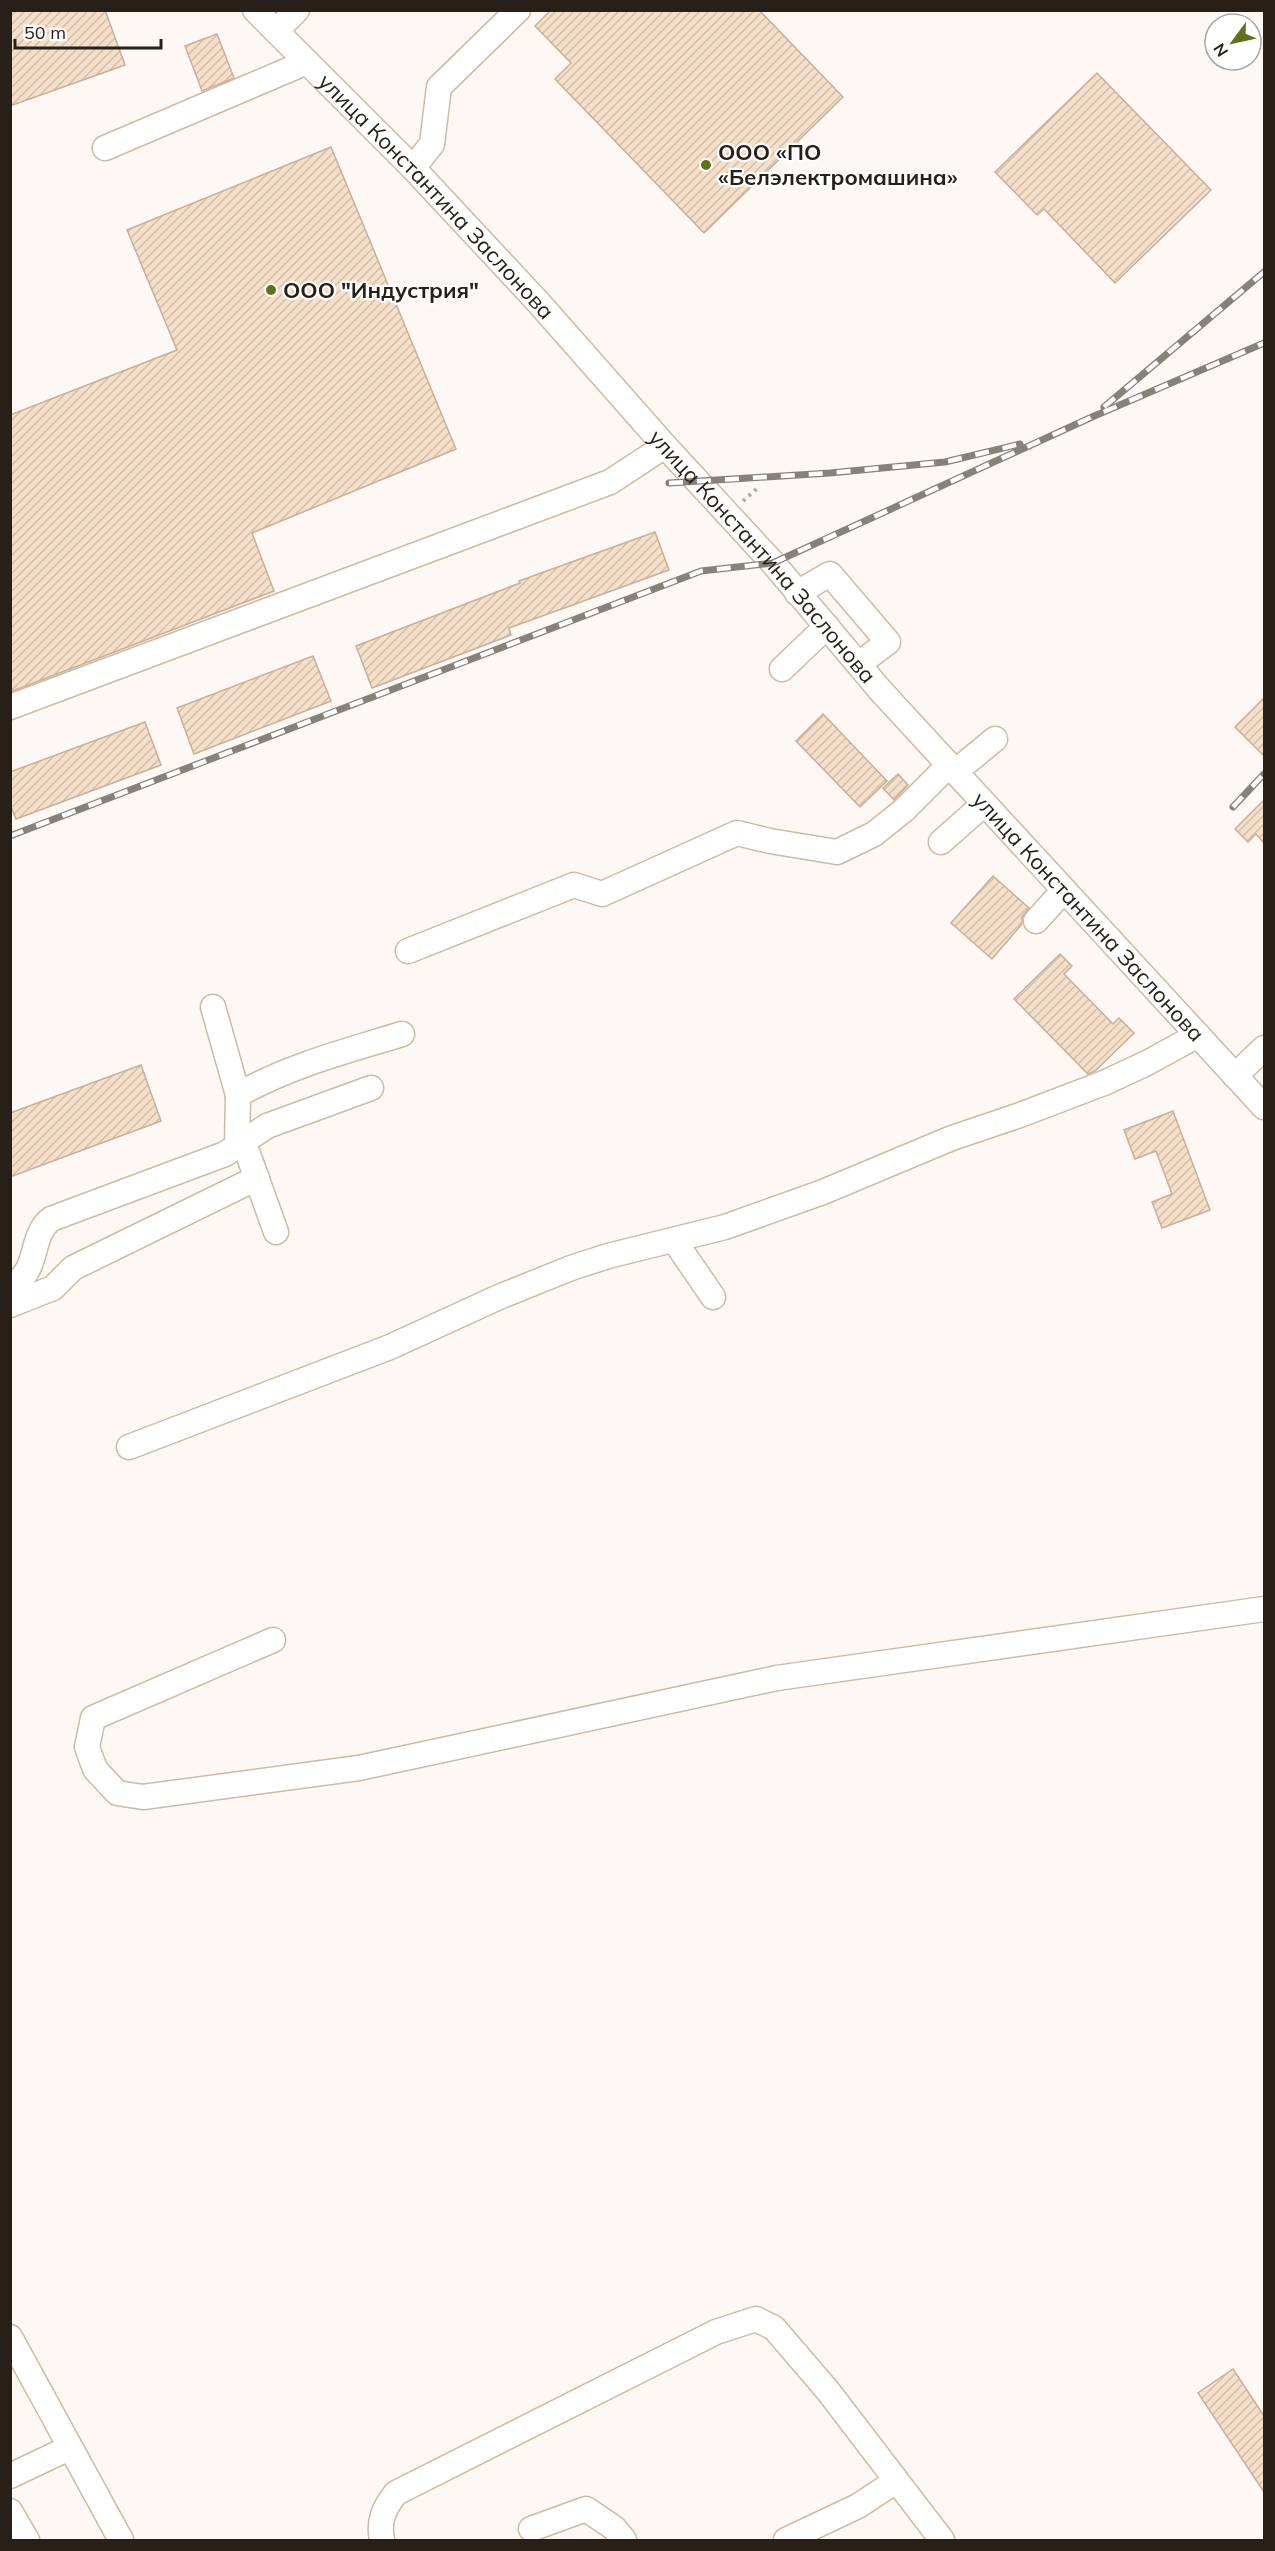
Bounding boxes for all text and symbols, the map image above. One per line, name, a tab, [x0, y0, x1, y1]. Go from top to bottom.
scale bar	[15, 12, 160, 50]
north arrow	[1203, 12, 1263, 72]
text: 50 m	[24, 21, 66, 44]
text: N	[1209, 40, 1232, 61]
street label: улица Константина Заслонова	[312, 67, 560, 325]
place label: ООО «ПО «Белэлектромашина»	[718, 138, 958, 191]
marker: ООО «ПО «Белэлектромашина»	[699, 158, 713, 172]
place label: ООО "Индустрия"	[283, 276, 479, 304]
marker: ООО "Индустрия"	[264, 283, 278, 297]
street label: улица Константина Заслонова	[643, 424, 882, 689]
street label: улица Константина Заслонова	[967, 786, 1211, 1047]

